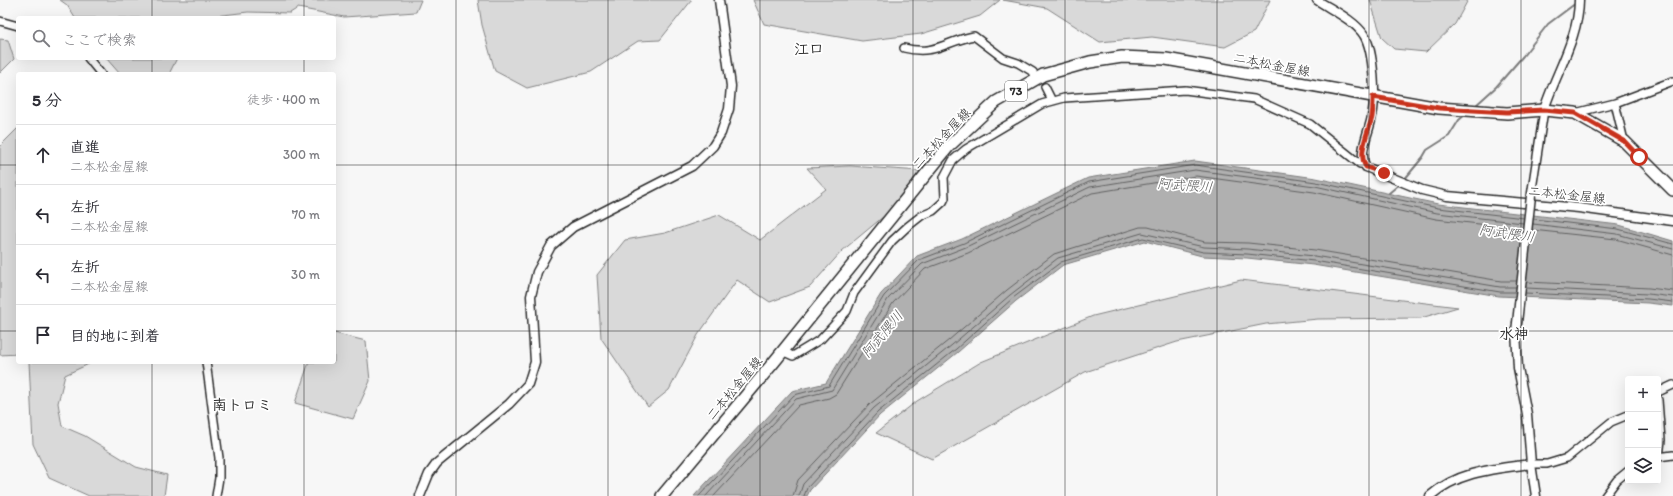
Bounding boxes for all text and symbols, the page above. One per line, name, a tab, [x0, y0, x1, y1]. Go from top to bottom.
search box	[16, 16, 336, 60]
icon: search	[30, 27, 52, 49]
text: ここで検索	[62, 31, 137, 49]
district label: 江口	[794, 40, 824, 58]
street label: 二本松金屋線	[1232, 50, 1313, 79]
road number: 73	[1005, 81, 1027, 101]
text: 5 分	[32, 90, 62, 110]
text: 徒歩 · 400 m	[247, 92, 320, 107]
street label: 二本松金屋線	[909, 104, 974, 172]
text: 直進	[70, 138, 100, 156]
icon: ahead	[32, 144, 54, 166]
text: 300 m	[283, 147, 320, 162]
route start	[1630, 148, 1648, 166]
text: 二本松金屋線	[70, 159, 148, 174]
route end	[1375, 164, 1393, 182]
water label: 阿武隈川	[1156, 175, 1213, 196]
street label: 二本松金屋線	[1527, 183, 1608, 206]
text: 左折	[70, 198, 100, 216]
icon: left	[32, 204, 54, 226]
text: 70 m	[292, 207, 320, 222]
text: 二本松金屋線	[70, 219, 148, 234]
water label: 阿武隈川	[1478, 221, 1536, 246]
text: 左折	[70, 258, 100, 276]
icon: left	[32, 264, 54, 286]
text: 30 m	[291, 267, 320, 282]
text: 二本松金屋線	[70, 279, 148, 294]
water label: 阿武隈川	[858, 307, 907, 361]
icon: arrive	[32, 324, 54, 346]
district label: 水神	[1499, 325, 1529, 343]
text: 目的地に到着	[70, 327, 160, 345]
street label: 二本松金屋線	[704, 353, 766, 423]
map controls	[1625, 376, 1661, 484]
button: +	[1625, 376, 1661, 412]
district label: 南トロミ	[212, 396, 272, 414]
button: −	[1625, 412, 1661, 448]
button: layers	[1625, 448, 1661, 484]

